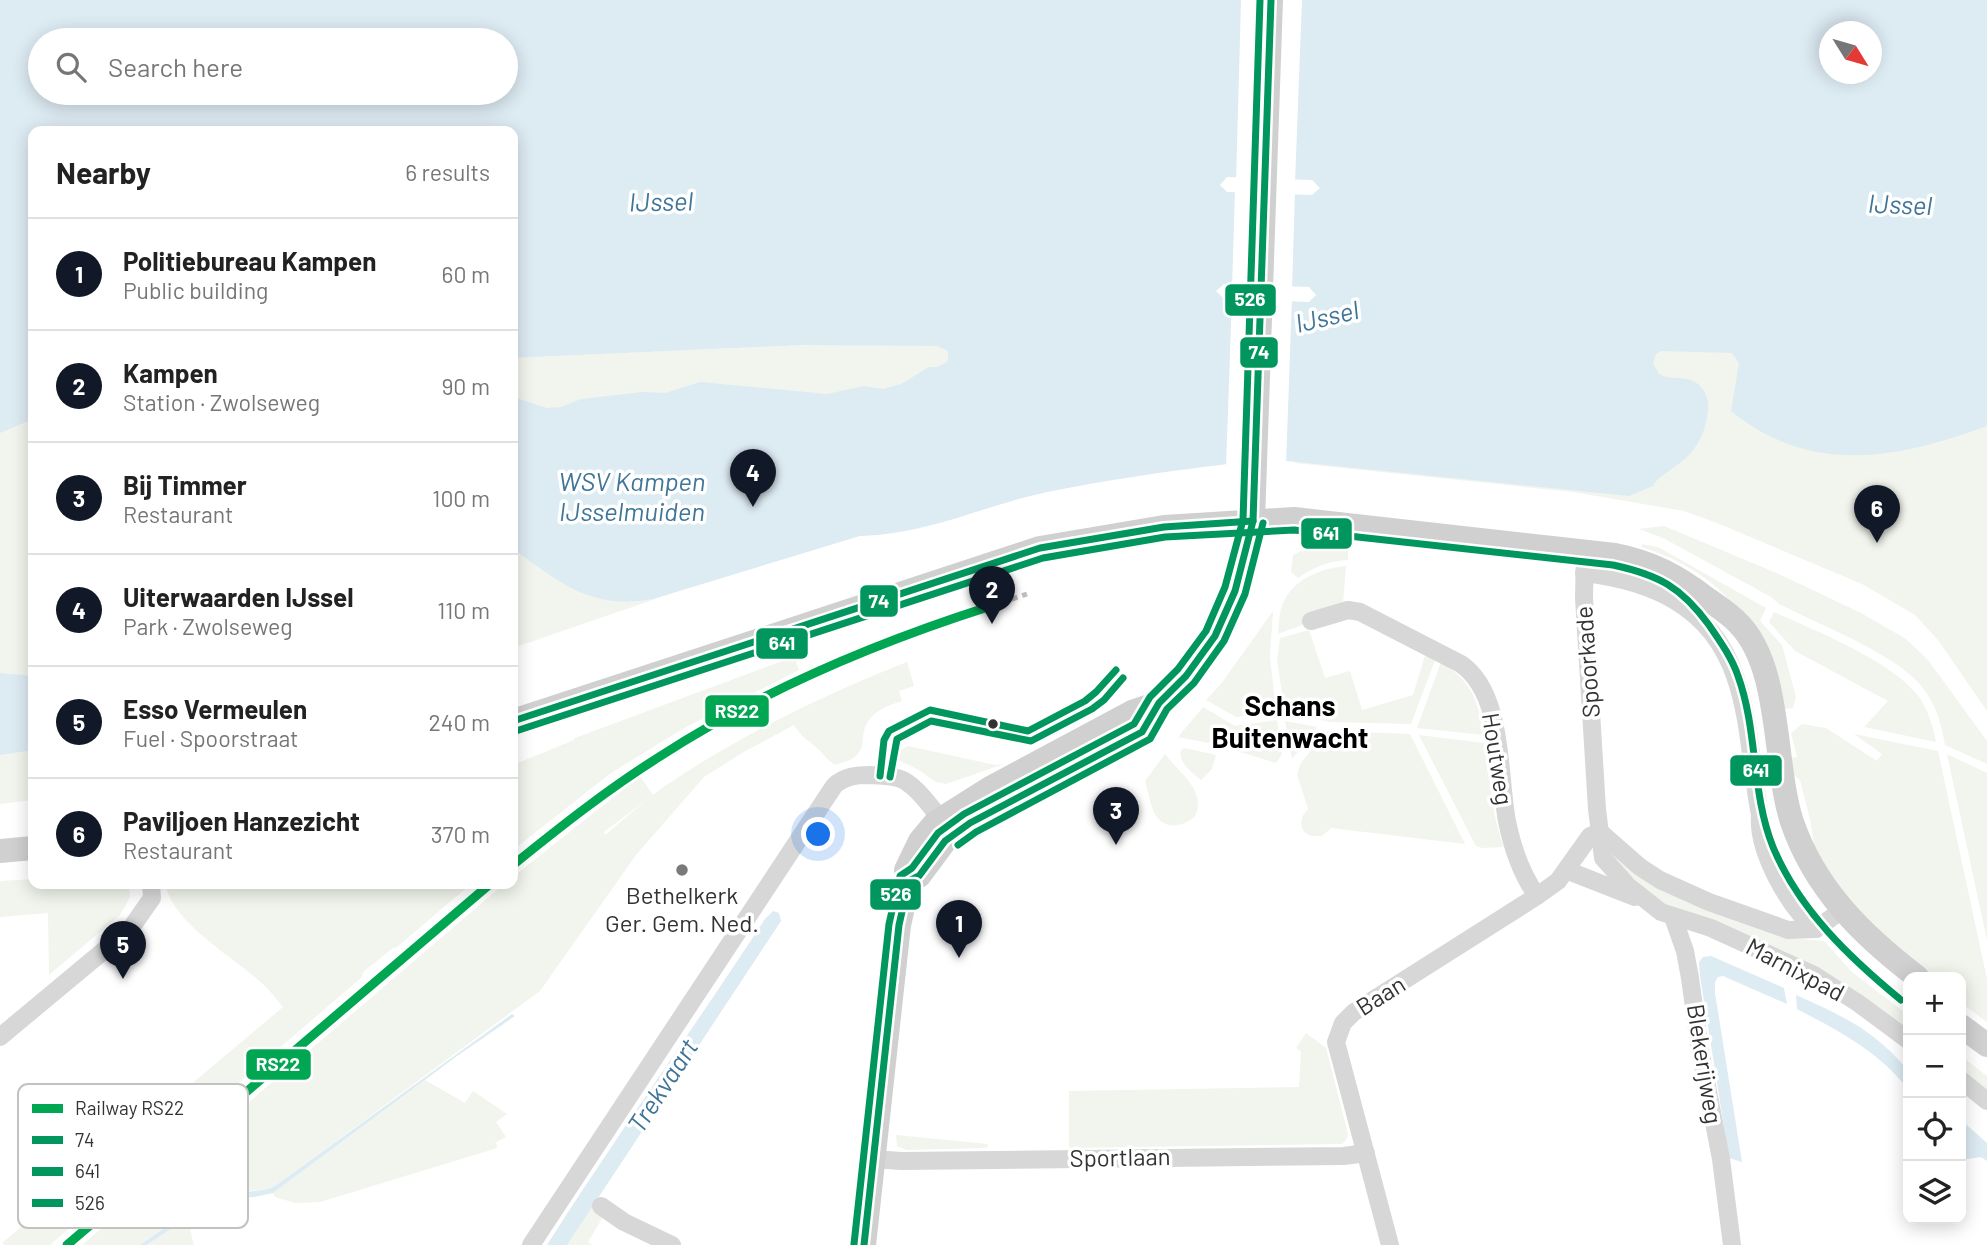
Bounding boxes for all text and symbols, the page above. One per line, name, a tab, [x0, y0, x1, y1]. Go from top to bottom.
north arrow	[1819, 21, 1882, 84]
search box	[28, 28, 518, 105]
icon: search	[52, 48, 90, 86]
text: Search here	[108, 51, 243, 82]
text: Nearby	[56, 154, 151, 190]
text: 6 results	[405, 158, 490, 186]
water label: IJssel	[629, 184, 694, 217]
water label: IJssel	[1867, 187, 1933, 220]
text: Politiebureau Kampen	[123, 245, 376, 276]
text: 1	[75, 260, 83, 288]
text: 60 m	[442, 260, 490, 288]
text: Public building	[123, 276, 268, 304]
line badge: 526	[1224, 283, 1277, 317]
text: 526	[1234, 287, 1266, 310]
water label: IJssel	[1292, 293, 1362, 338]
line badge: 74	[1239, 336, 1279, 369]
text: 74	[1249, 340, 1269, 363]
text: Kampen	[123, 357, 218, 388]
text: 2	[73, 372, 85, 400]
text: 90 m	[441, 372, 490, 400]
text: Station · Zwolseweg	[123, 388, 320, 416]
pin: 4	[730, 449, 776, 507]
water label: WSV Kampen IJsselmuiden	[559, 465, 705, 526]
text: Bij Timmer	[123, 469, 247, 500]
text: 3	[73, 484, 85, 512]
text: 100 m	[432, 484, 490, 512]
pin: 6	[1854, 485, 1900, 543]
text: Restaurant	[123, 500, 233, 528]
line badge: 641	[1300, 517, 1353, 550]
text: 641	[1313, 521, 1339, 544]
pin: 2	[969, 566, 1015, 624]
text: Uiterwaarden IJssel	[123, 581, 354, 612]
line badge: 74	[859, 584, 899, 618]
text: 74	[869, 589, 889, 612]
text: 4	[72, 596, 86, 624]
text: 110 m	[437, 596, 490, 624]
street label: Spoorkade	[1568, 605, 1605, 719]
text: Park · Zwolseweg	[123, 612, 293, 640]
line badge: 641	[755, 627, 809, 660]
text: 641	[769, 631, 795, 654]
district label: Schans Buitenwacht	[1212, 688, 1368, 754]
text: Esso Vermeulen	[123, 693, 307, 724]
line badge: RS22	[704, 694, 770, 728]
text: RS22	[715, 699, 759, 722]
text: 5	[73, 708, 85, 736]
text: 240 m	[428, 708, 490, 736]
street label: Houtweg	[1477, 711, 1520, 807]
unlabelled marker	[986, 717, 1000, 731]
text: Fuel · Spoorstraat	[123, 724, 299, 752]
line badge: 641	[1729, 754, 1783, 787]
text: 641	[1743, 758, 1769, 781]
pin: 3	[1093, 787, 1139, 845]
text: Paviljoen Hanzezicht	[123, 805, 360, 836]
your location	[801, 817, 835, 851]
text: 6	[73, 820, 85, 848]
text: 370 m	[431, 820, 490, 848]
text: Restaurant	[123, 836, 233, 864]
marker: Bethelkerk Ger. Gem. Ned.	[674, 862, 690, 878]
line badge: 526	[869, 878, 922, 911]
place label: Bethelkerk Ger. Gem. Ned.	[605, 880, 759, 937]
text: 526	[880, 882, 912, 905]
pin: 1	[936, 900, 982, 958]
pin: 5	[100, 921, 146, 979]
street label: Marnixpad	[1742, 931, 1850, 1007]
street label: Baan	[1350, 969, 1410, 1021]
map controls	[1903, 972, 1966, 1224]
button: +	[1903, 972, 1966, 1035]
street label: Blekerijweg	[1682, 1002, 1729, 1126]
water label: Trekvaart	[620, 1032, 704, 1138]
button: −	[1903, 1035, 1966, 1098]
line badge: RS22	[245, 1048, 312, 1081]
text: RS22	[256, 1052, 300, 1075]
legend	[18, 1084, 248, 1228]
text: Railway RS22	[75, 1096, 184, 1119]
button: locate	[1903, 1098, 1966, 1161]
text: 74	[75, 1128, 94, 1151]
street label: Sportlaan	[1069, 1141, 1171, 1172]
text: 641	[75, 1159, 100, 1182]
button: layers	[1903, 1161, 1966, 1224]
text: 526	[75, 1191, 105, 1214]

